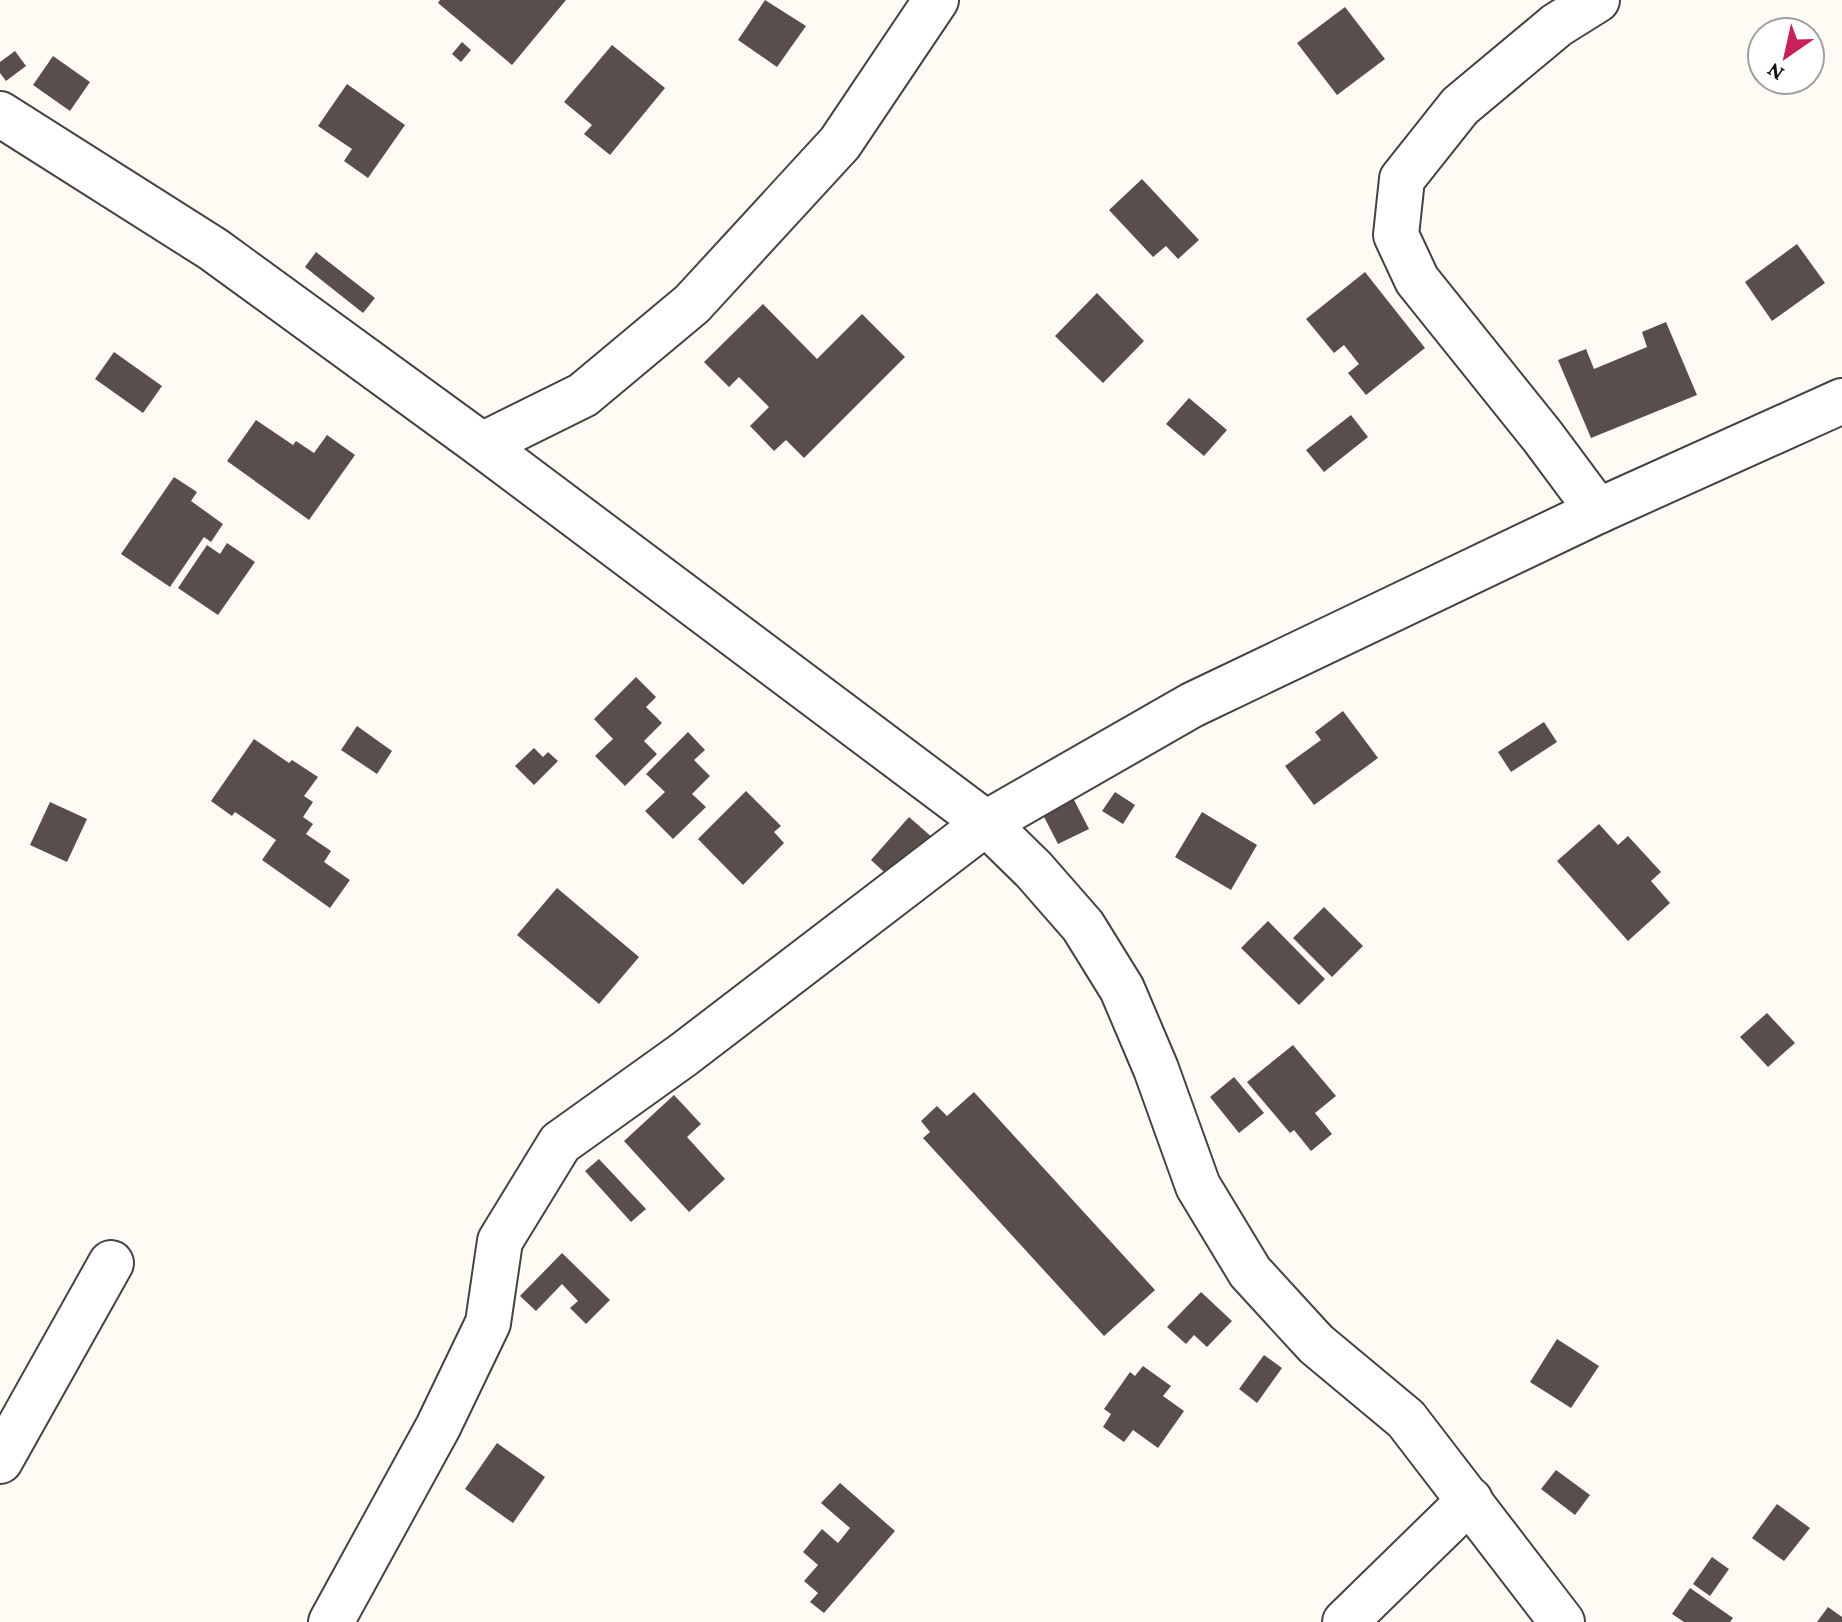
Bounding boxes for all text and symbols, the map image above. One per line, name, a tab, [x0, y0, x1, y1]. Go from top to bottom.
north arrow	[1746, 16, 1826, 96]
text: N	[1762, 58, 1788, 87]

